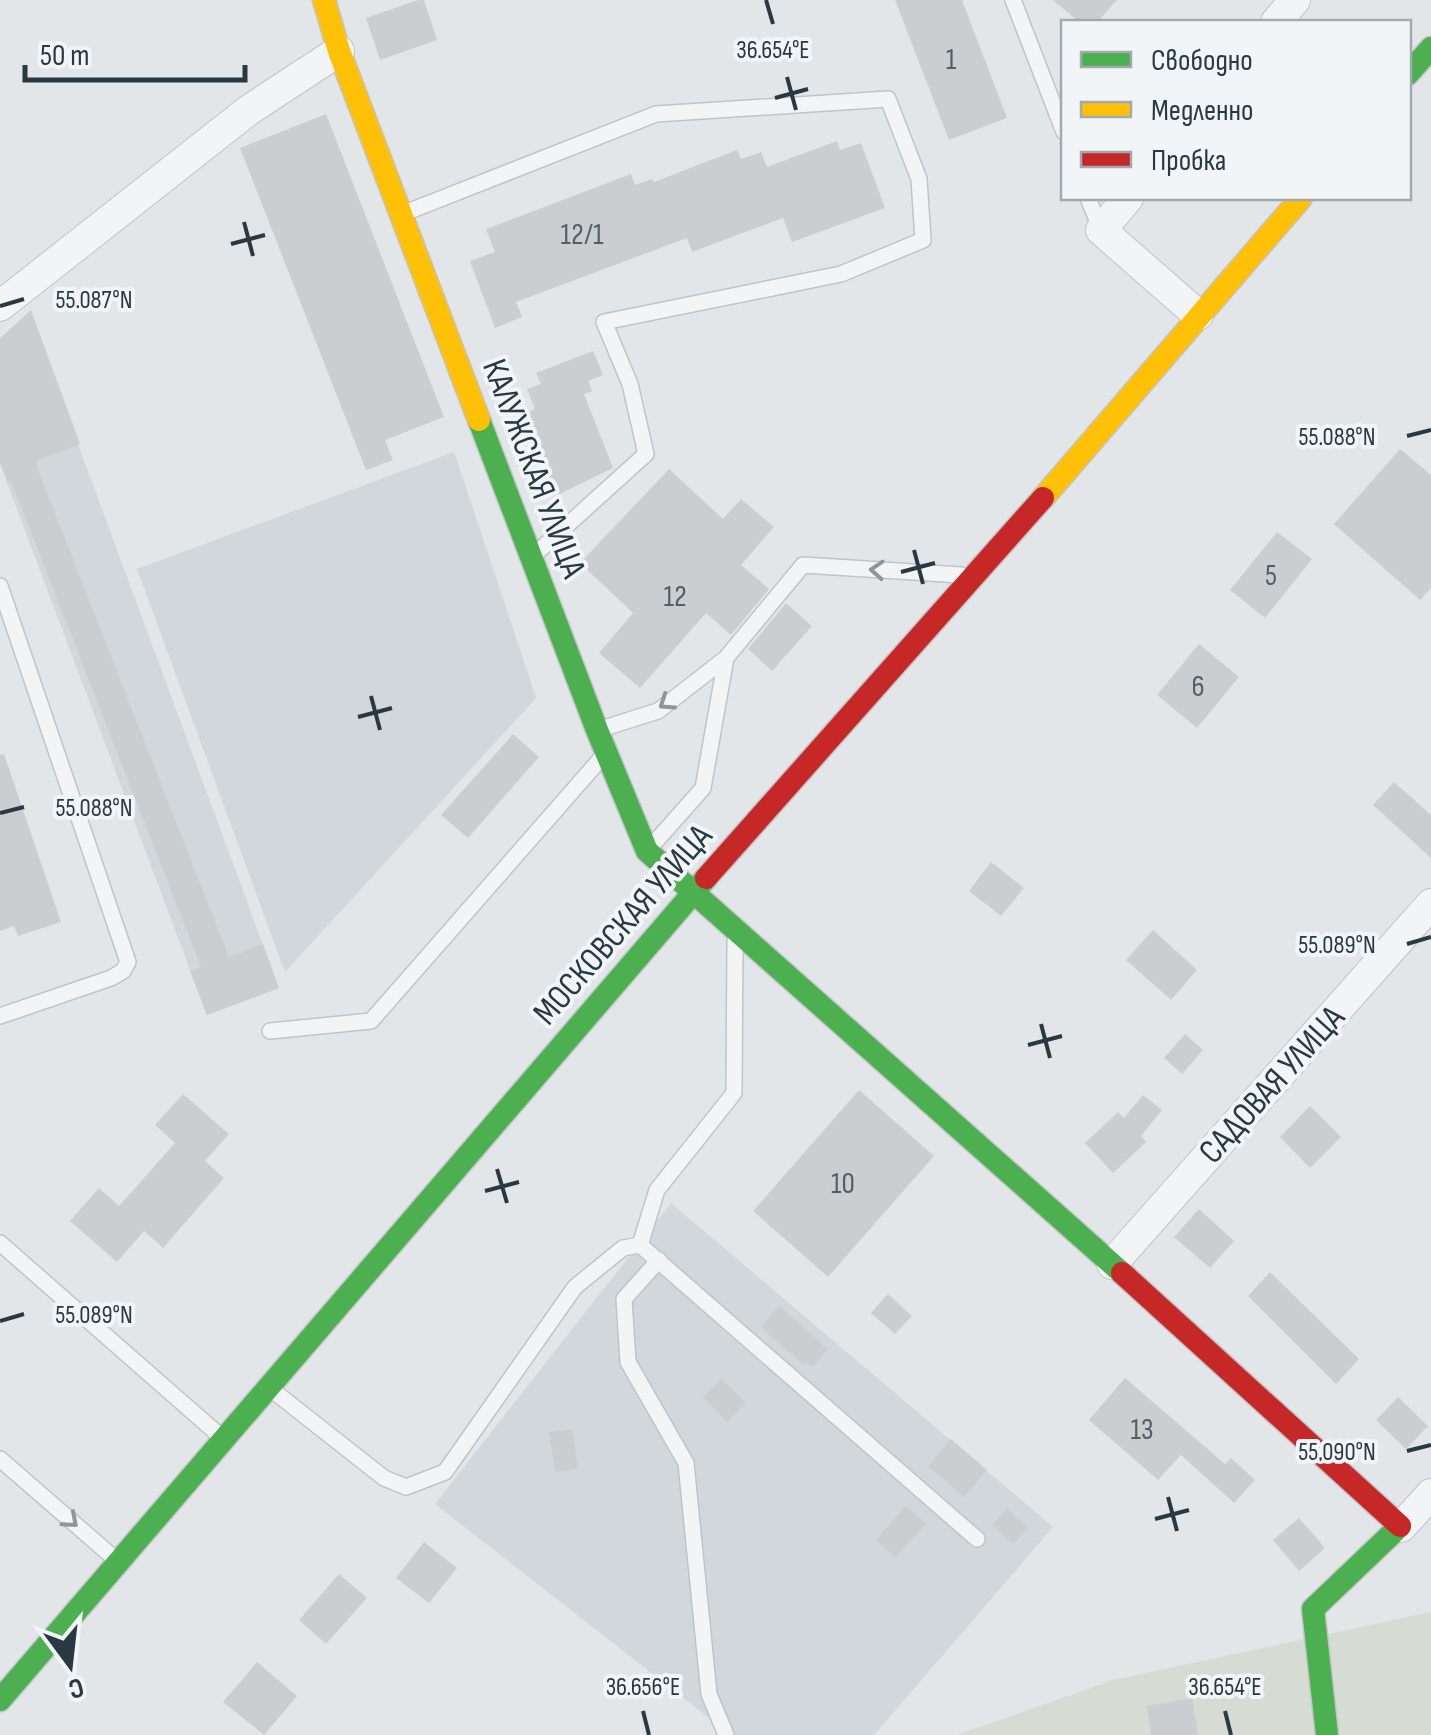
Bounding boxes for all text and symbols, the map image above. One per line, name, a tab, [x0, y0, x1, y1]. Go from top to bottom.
scale bar	[25, 20, 245, 82]
legend	[1061, 20, 1411, 200]
text: 36.654°E	[736, 35, 810, 66]
text: 50 m	[40, 38, 89, 74]
house number: 1	[946, 42, 957, 78]
text: Свободно	[1151, 43, 1253, 79]
text: Медленно	[1151, 93, 1253, 129]
text: Пробка	[1151, 143, 1226, 179]
house number: 12/1	[560, 217, 604, 253]
text: 55.087°N	[55, 285, 133, 316]
street label: КАЛУЖСКАЯ УЛИЦА	[472, 353, 595, 585]
text: 55.088°N	[1299, 422, 1375, 453]
house number: 5	[1265, 558, 1277, 594]
one-way arrow	[869, 559, 885, 581]
house number: 12	[663, 579, 687, 615]
house number: 6	[1191, 669, 1205, 705]
one-way arrow	[659, 691, 678, 709]
text: 55.088°N	[56, 793, 132, 824]
street label: МОСКОВСКАЯ УЛИЦА	[524, 815, 722, 1034]
text: 55.089°N	[1298, 930, 1376, 961]
street label: САДОВАЯ УЛИЦА	[1190, 996, 1355, 1173]
house number: 10	[831, 1166, 855, 1202]
text: 55.089°N	[55, 1300, 133, 1331]
house number: 13	[1130, 1412, 1154, 1448]
text: 55.090°N	[1298, 1437, 1376, 1468]
one-way arrow	[60, 1510, 78, 1528]
north arrow	[20, 1615, 120, 1715]
text: С	[65, 1670, 87, 1705]
text: 36.656°E	[606, 1672, 680, 1703]
text: 36.654°E	[1188, 1672, 1262, 1703]

